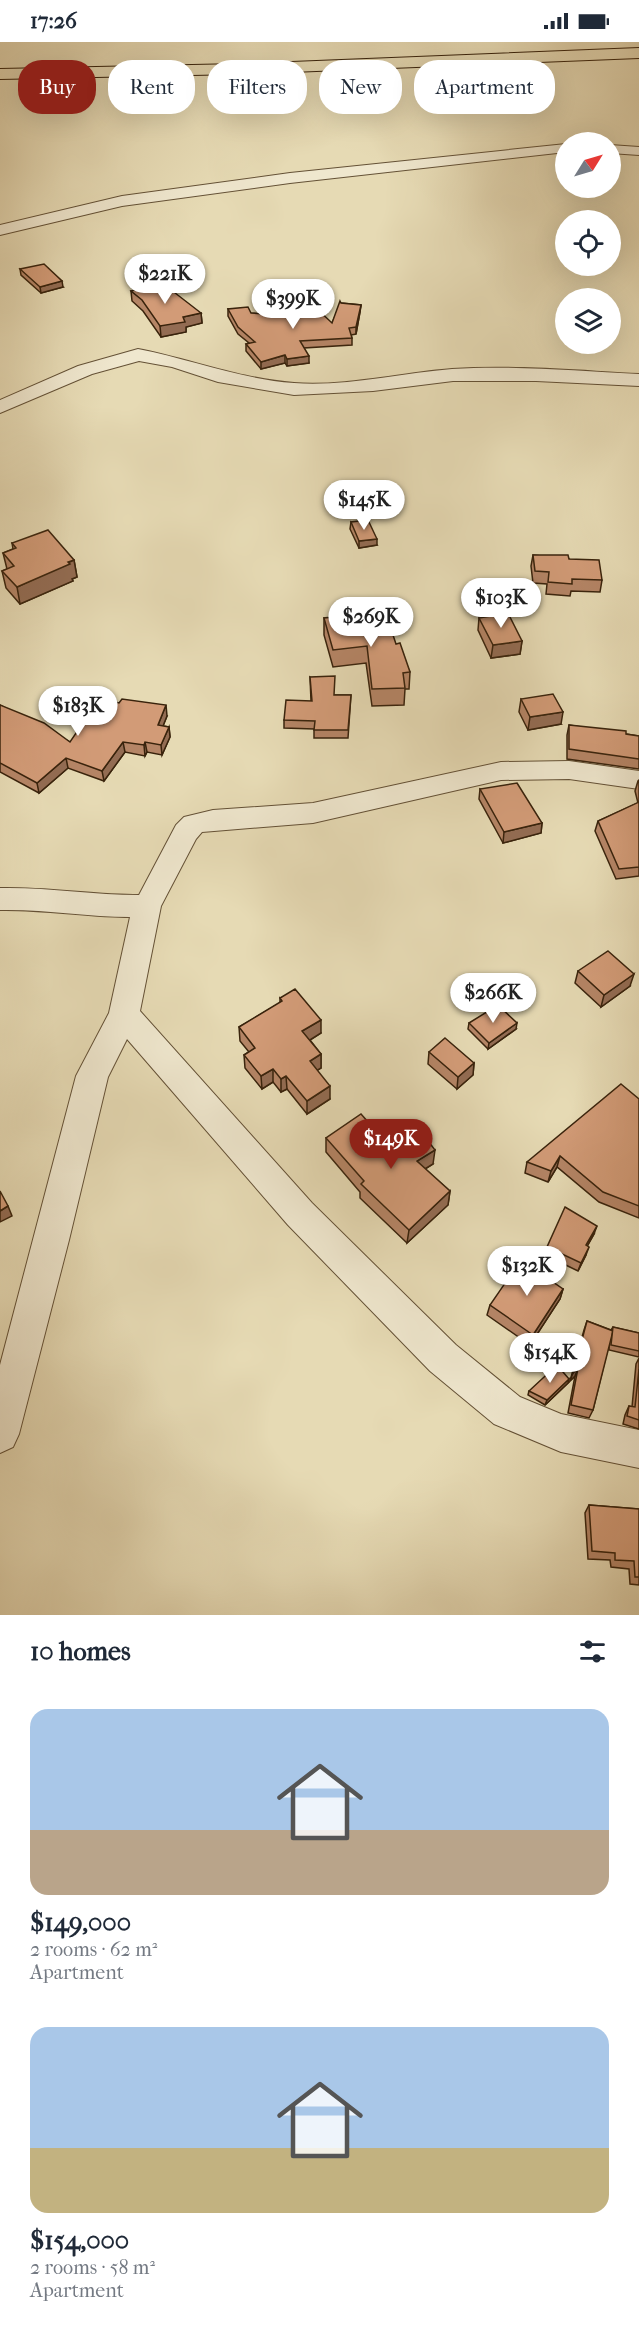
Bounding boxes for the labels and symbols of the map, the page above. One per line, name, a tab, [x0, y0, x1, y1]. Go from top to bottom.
north arrow	[555, 132, 621, 198]
pin: $221K	[123, 254, 207, 305]
pin: $399K	[251, 279, 335, 330]
pin: $145K	[322, 480, 406, 531]
pin: $103K	[459, 578, 543, 629]
pin: $269K	[329, 597, 413, 648]
pin: $183K	[36, 686, 120, 737]
pin: $266K	[451, 973, 535, 1024]
pin: $149K	[349, 1119, 433, 1170]
pin: $132K	[485, 1246, 569, 1297]
pin: $154K	[508, 1333, 592, 1384]

